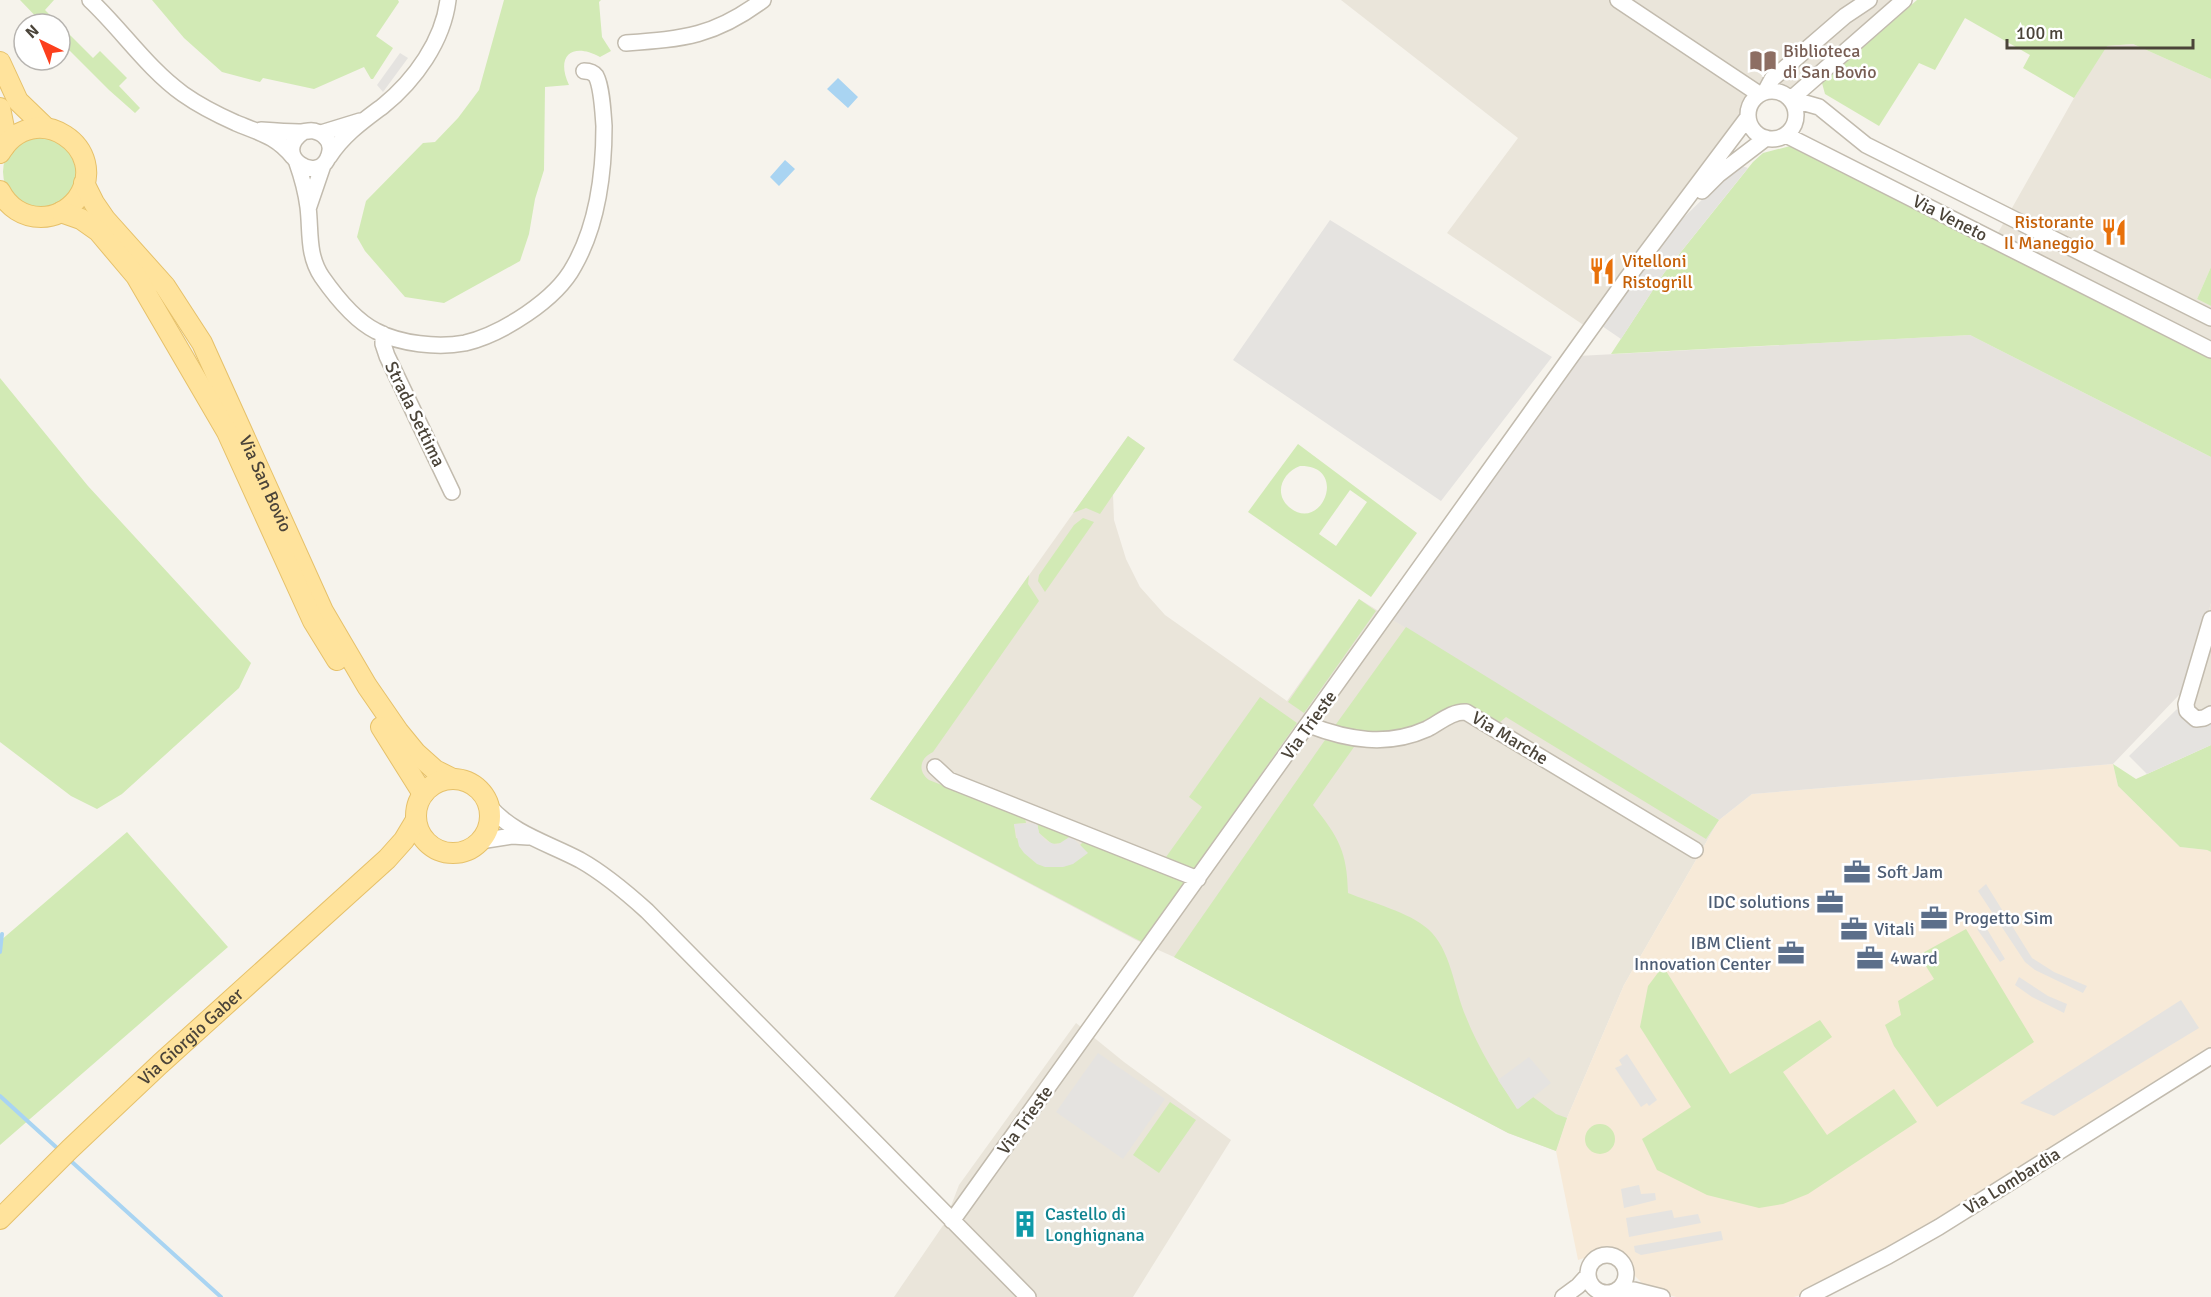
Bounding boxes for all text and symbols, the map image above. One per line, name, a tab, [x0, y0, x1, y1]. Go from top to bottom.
north arrow	[12, 12, 72, 72]
scale bar	[2007, 12, 2193, 50]
text: N	[22, 21, 43, 43]
text: 100 m	[2016, 22, 2063, 44]
place label: Biblioteca di San Bovio	[1783, 40, 1877, 83]
library icon: Biblioteca di San Bovio	[1748, 46, 1778, 76]
street label: Via Veneto	[1909, 190, 1991, 246]
place label: Ristorante Il Maneggio	[2004, 211, 2094, 254]
restaurant icon: Ristorante Il Maneggio	[2099, 217, 2129, 247]
place label: Vitelloni Ristogrill	[1622, 250, 1693, 293]
restaurant icon: Vitelloni Ristogrill	[1587, 256, 1617, 286]
street label: Strada Settima	[380, 358, 450, 470]
street label: Via San Bovio	[234, 432, 297, 535]
street label: Via Trieste	[1277, 686, 1341, 764]
street label: Via Marche	[1468, 707, 1552, 769]
office icon: Soft Jam	[1842, 857, 1872, 887]
place label: Soft Jam	[1877, 861, 1943, 883]
office icon: IDC solutions	[1815, 887, 1845, 917]
place label: IDC solutions	[1708, 891, 1810, 913]
office icon: Progetto Sim	[1919, 903, 1949, 933]
place label: Progetto Sim	[1954, 907, 2053, 929]
office icon: Vitali	[1839, 914, 1869, 944]
place label: Vitali	[1874, 918, 1915, 940]
place label: IBM Client Innovation Center	[1634, 932, 1771, 975]
office icon: IBM Client Innovation Center	[1776, 938, 1806, 968]
office icon: 4ward	[1855, 943, 1885, 973]
place label: 4ward	[1890, 947, 1938, 969]
street label: Via Giorgio Gaber	[134, 983, 248, 1090]
street label: Via Trieste	[993, 1081, 1057, 1159]
street label: Via Lombardia	[1960, 1143, 2064, 1219]
place label: Castello di Longhignana	[1045, 1203, 1145, 1246]
building icon: Castello di Longhignana	[1010, 1209, 1040, 1239]

